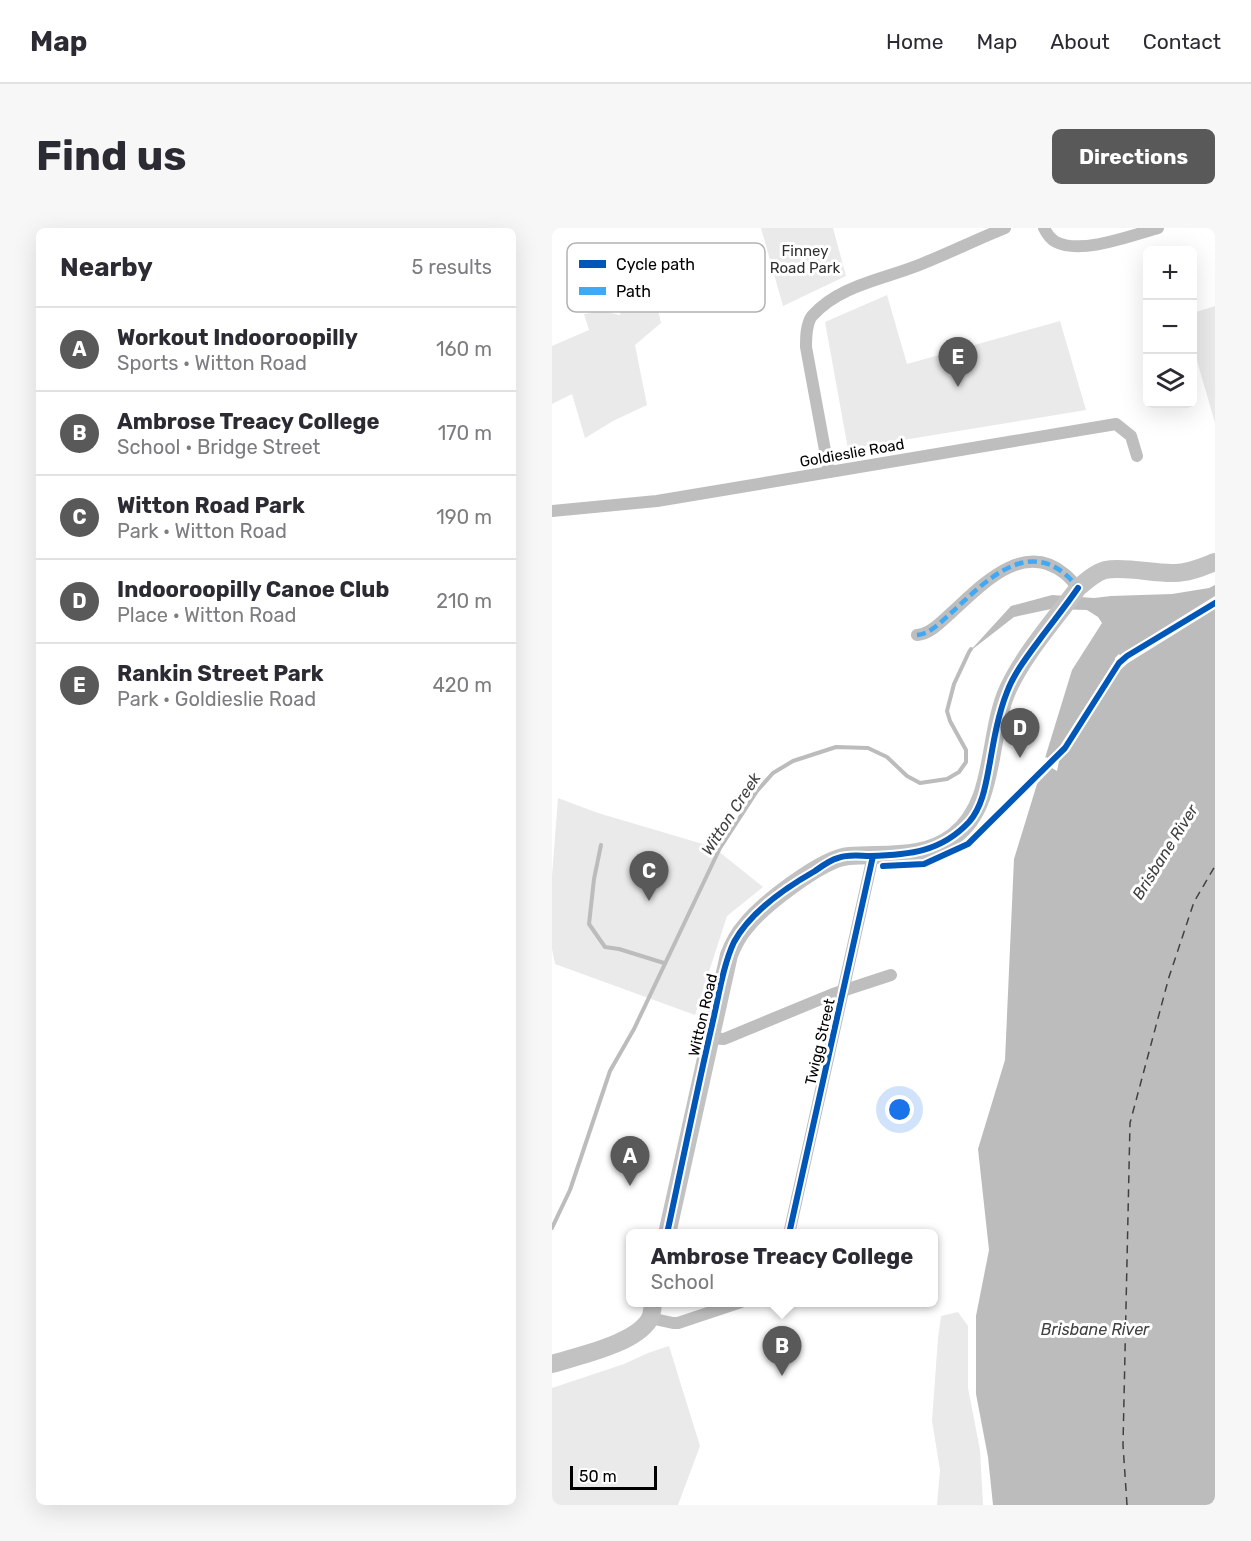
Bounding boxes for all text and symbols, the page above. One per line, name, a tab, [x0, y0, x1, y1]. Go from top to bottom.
text: Map	[30, 25, 87, 58]
text: Home	[886, 29, 943, 54]
text: Map	[976, 29, 1017, 54]
text: About	[1050, 29, 1110, 54]
text: Contact	[1143, 29, 1221, 54]
button: Directions	[1052, 129, 1215, 184]
text: Find us	[36, 131, 187, 181]
park label: Finney Road Park	[770, 242, 840, 277]
legend	[567, 243, 765, 312]
map controls	[1143, 246, 1197, 408]
button: +	[1143, 246, 1197, 300]
text: Nearby	[60, 252, 153, 283]
text: 5 results	[411, 255, 492, 279]
text: Cycle path	[616, 255, 695, 274]
text: Path	[616, 282, 651, 301]
button: −	[1143, 300, 1197, 354]
text: Workout Indooroopilly	[117, 324, 358, 351]
text: A	[72, 337, 87, 361]
text: 160 m	[436, 337, 492, 361]
pin: E	[938, 338, 978, 387]
text: Sports · Witton Road	[117, 351, 307, 375]
button: layers	[1143, 354, 1197, 408]
text: Ambrose Treacy College	[117, 408, 380, 435]
text: B	[72, 421, 87, 445]
text: 170 m	[438, 421, 492, 445]
text: School · Bridge Street	[117, 435, 320, 459]
street label: Goldieslie Road	[798, 435, 906, 471]
text: Witton Road Park	[117, 492, 305, 519]
text: C	[72, 505, 87, 529]
text: 190 m	[436, 505, 492, 529]
text: Park · Witton Road	[117, 519, 287, 543]
text: Indooroopilly Canoe Club	[117, 576, 389, 603]
text: D	[72, 589, 87, 613]
text: 210 m	[436, 589, 492, 613]
text: Place · Witton Road	[117, 603, 296, 627]
text: Rankin Street Park	[117, 660, 324, 687]
text: E	[73, 673, 86, 697]
text: 420 m	[432, 673, 492, 697]
text: Park · Goldieslie Road	[117, 687, 316, 711]
pin: D	[1000, 708, 1040, 758]
water label: Witton Creek	[697, 769, 765, 859]
water label: Brisbane River	[1128, 800, 1202, 903]
pin: C	[630, 852, 668, 901]
street label: Witton Road	[685, 972, 721, 1058]
street label: Twigg Street	[801, 997, 839, 1087]
your location	[885, 1095, 914, 1124]
pin: A	[610, 1136, 650, 1186]
popup	[626, 1229, 938, 1307]
text: Ambrose Treacy College	[651, 1243, 913, 1270]
text: School	[651, 1270, 714, 1294]
water label: Brisbane River	[1041, 1320, 1150, 1339]
pin: B	[762, 1326, 802, 1376]
scale bar	[570, 1463, 657, 1490]
text: 50 m	[579, 1467, 617, 1486]

